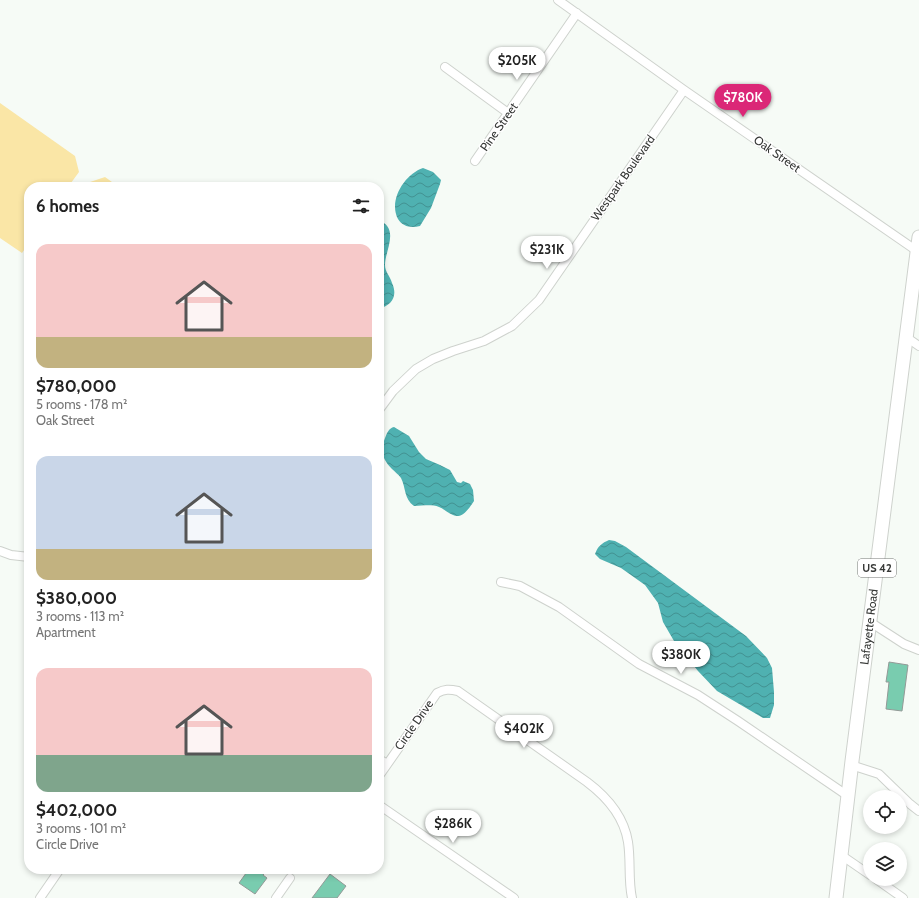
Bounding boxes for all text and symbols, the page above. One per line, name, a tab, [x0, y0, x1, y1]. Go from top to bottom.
pin: $205K	[489, 47, 545, 81]
text: $205K	[498, 52, 536, 68]
pin: $780K	[715, 84, 771, 118]
text: $780K	[723, 89, 763, 105]
street label: Pine Street	[476, 100, 521, 154]
street label: Westpark Boulevard	[587, 132, 658, 223]
street label: Oak Street	[751, 132, 804, 175]
icon: filters	[350, 195, 372, 217]
text: 6 homes	[36, 196, 99, 216]
pin: $231K	[519, 236, 575, 270]
text: $231K	[530, 241, 564, 257]
icon: home	[168, 270, 240, 342]
text: $780,000	[36, 376, 116, 396]
text: 5 rooms · 178 m²	[36, 396, 127, 412]
text: Oak Street	[36, 412, 94, 428]
icon: home	[168, 482, 240, 554]
road number: US 42	[858, 559, 896, 577]
text: $380,000	[36, 588, 117, 608]
street label: Lafayette Road	[856, 588, 881, 666]
text: 3 rooms · 113 m²	[36, 608, 124, 624]
text: Apartment	[36, 624, 96, 640]
pin: $380K	[653, 641, 709, 675]
text: $380K	[661, 646, 701, 662]
icon: home	[168, 694, 240, 766]
street label: Circle Drive	[391, 697, 436, 753]
pin: $402K	[496, 715, 552, 749]
text: $402K	[504, 720, 544, 736]
map controls	[863, 790, 907, 886]
button: locate	[863, 790, 907, 834]
text: $402,000	[36, 800, 117, 820]
pin: $286K	[425, 810, 481, 844]
text: $286K	[434, 815, 472, 831]
text: 3 rooms · 101 m²	[36, 820, 126, 836]
text: Circle Drive	[36, 836, 99, 852]
button: layers	[863, 842, 907, 886]

